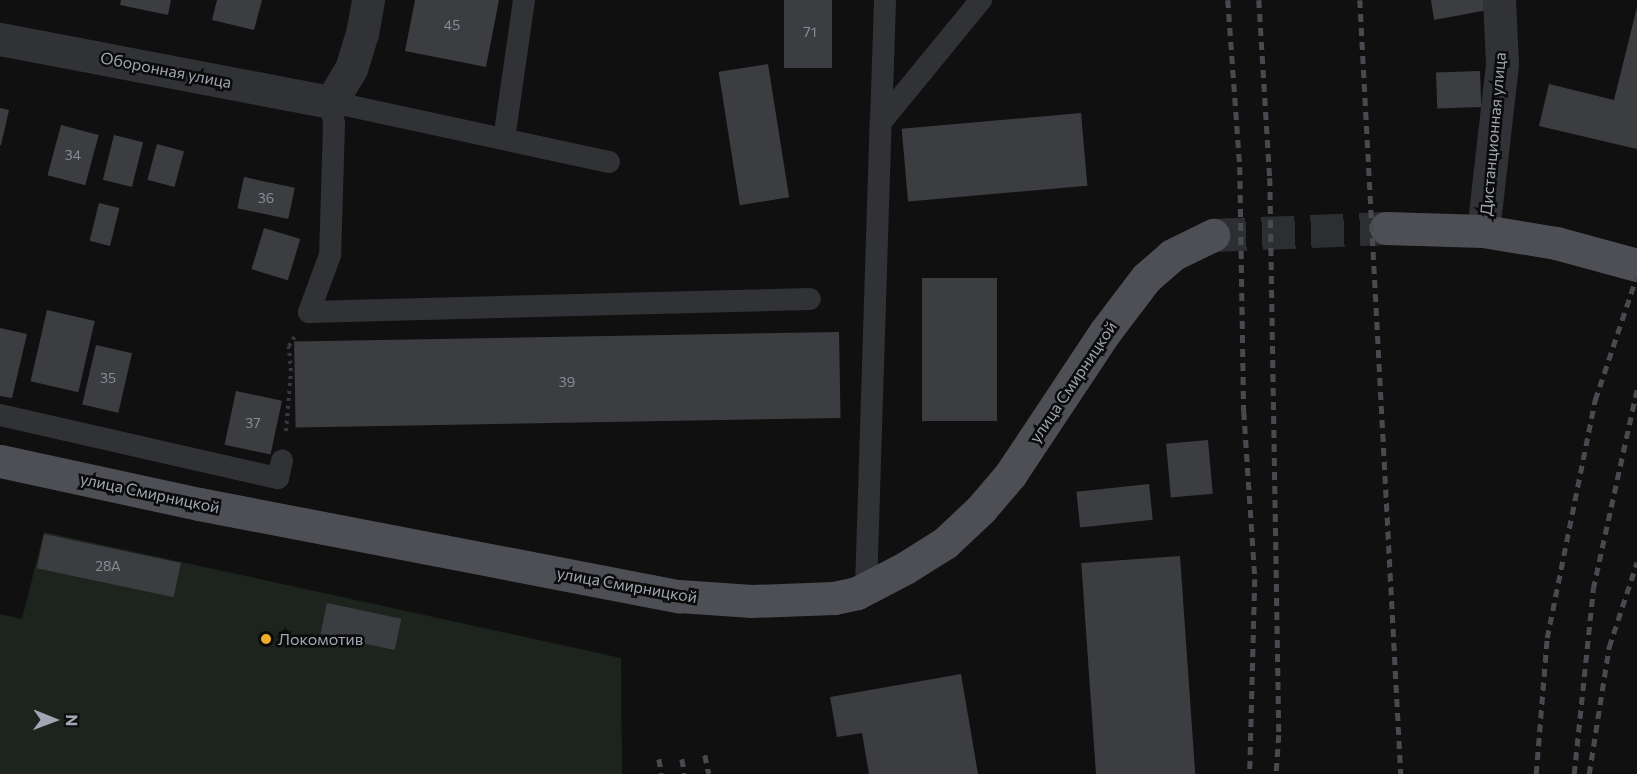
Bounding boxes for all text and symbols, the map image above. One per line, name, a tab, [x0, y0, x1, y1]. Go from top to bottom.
house number: 45	[444, 17, 460, 33]
house number: 71	[803, 24, 817, 40]
street label: Оборонная улица	[99, 48, 233, 92]
street label: Дистанционная улица	[1476, 51, 1510, 217]
house number: 34	[65, 147, 81, 163]
house number: 36	[258, 190, 274, 206]
street label: улица Смирницкой	[1025, 318, 1121, 446]
house number: 35	[100, 370, 116, 386]
house number: 39	[559, 374, 575, 390]
house number: 37	[245, 415, 261, 431]
street label: улица Смирницкой	[78, 469, 222, 517]
house number: 28А	[95, 558, 121, 574]
street label: улица Смирницкой	[555, 563, 699, 607]
place label: Локомотив	[278, 629, 363, 649]
marker: Локомотив	[259, 632, 273, 646]
north arrow	[24, 690, 84, 750]
text: N	[63, 714, 82, 726]

